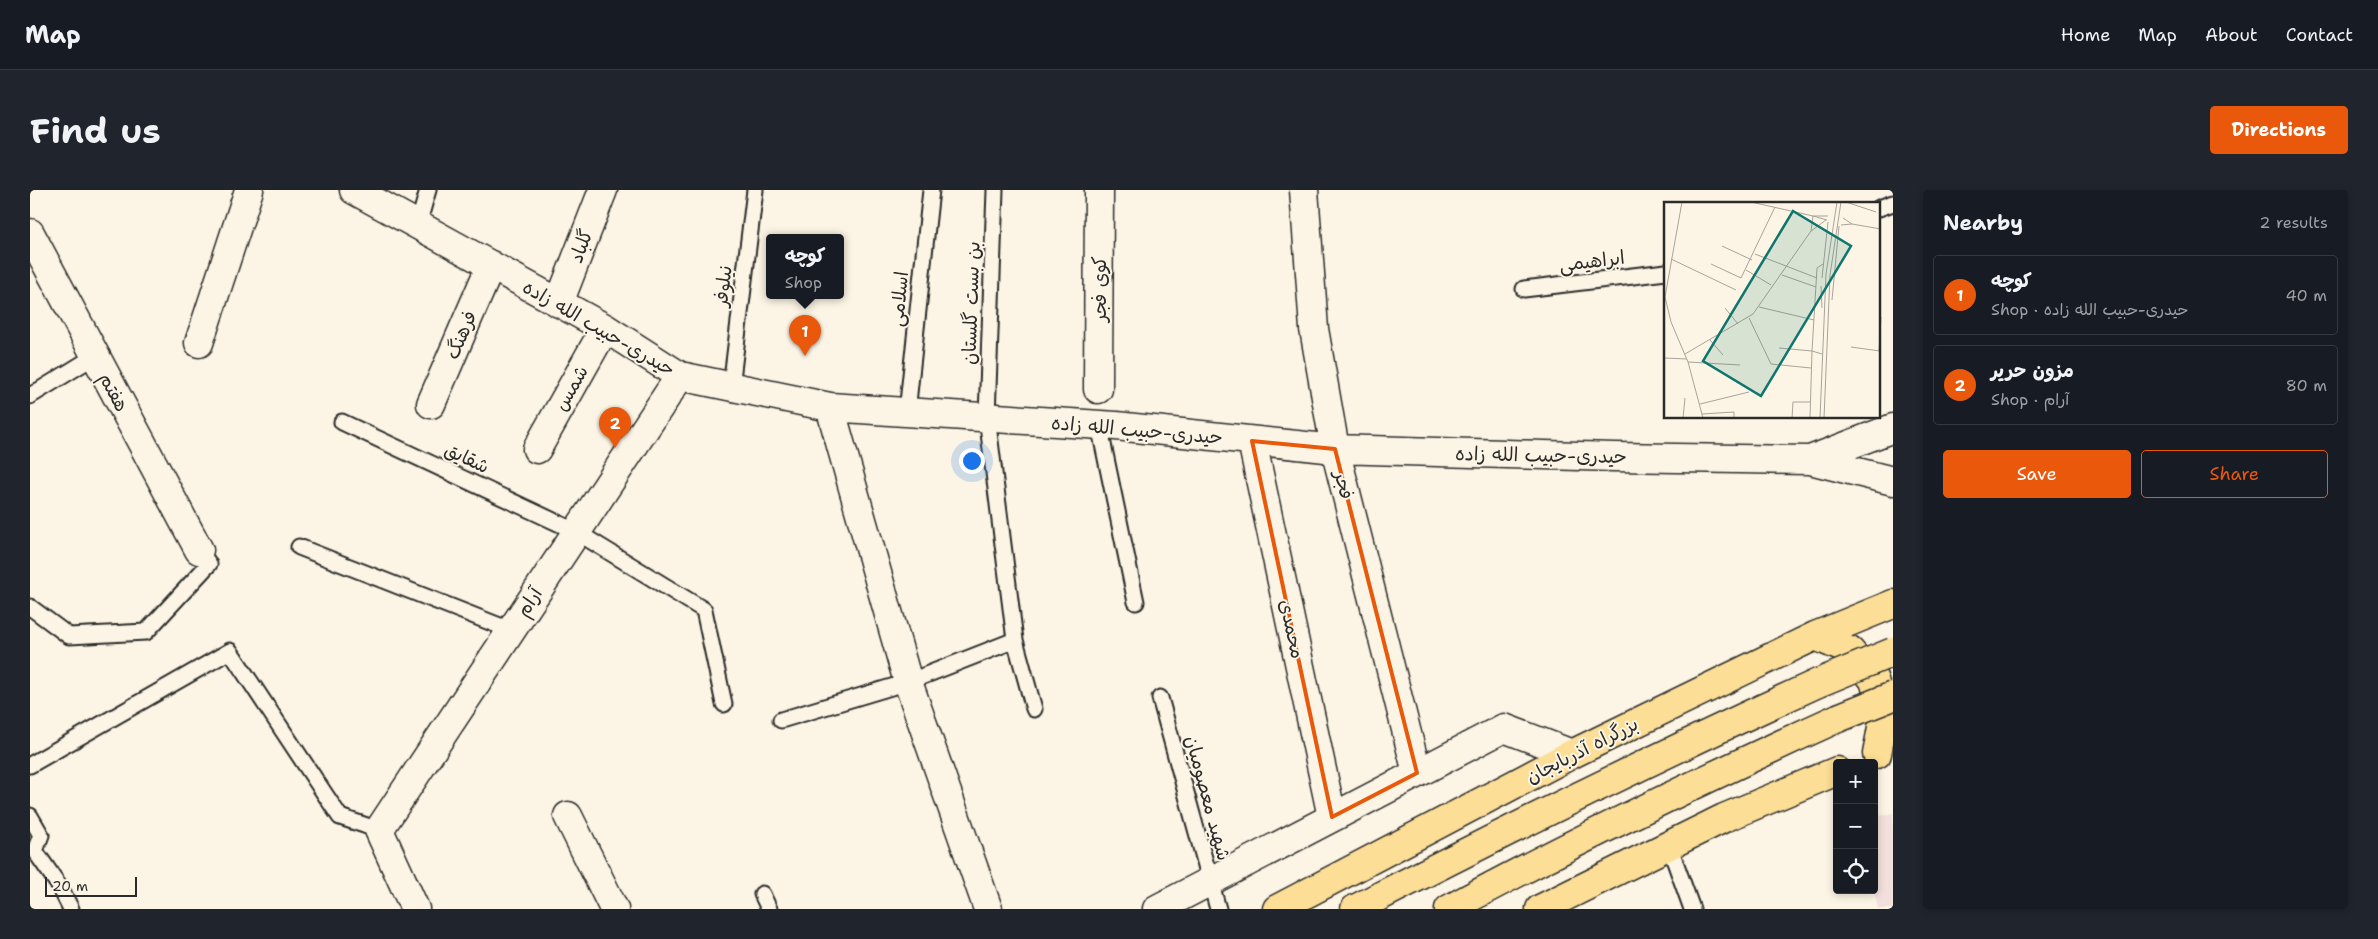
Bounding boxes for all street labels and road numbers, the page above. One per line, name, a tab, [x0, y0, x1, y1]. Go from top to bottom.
street label: گلباد	[563, 226, 599, 266]
street label: بن بست گلستان	[956, 241, 986, 365]
street label: ابراهیمی	[1558, 245, 1626, 277]
street label: کوی فجر	[1087, 256, 1112, 324]
street label: نیلوفر	[708, 264, 738, 310]
street label: اسلامی	[884, 270, 914, 328]
street label: حیدری-حبیب الله زاده	[518, 274, 680, 382]
street label: فرهنگ	[440, 307, 482, 363]
street label: شمس	[548, 361, 594, 415]
street label: هفتم	[92, 368, 135, 417]
street label: حیدری-حبیب الله زاده	[1050, 410, 1224, 450]
street label: شقایق	[441, 437, 493, 479]
street label: حیدری-حبیب الله زاده	[1455, 441, 1627, 469]
street label: فجر	[1328, 466, 1360, 502]
street label: آرام	[510, 581, 550, 623]
street label: محمدی	[1274, 597, 1310, 661]
street label: بزرگراه آذربایجان	[1522, 711, 1642, 789]
street label: شهید معصومیان	[1179, 733, 1237, 863]

